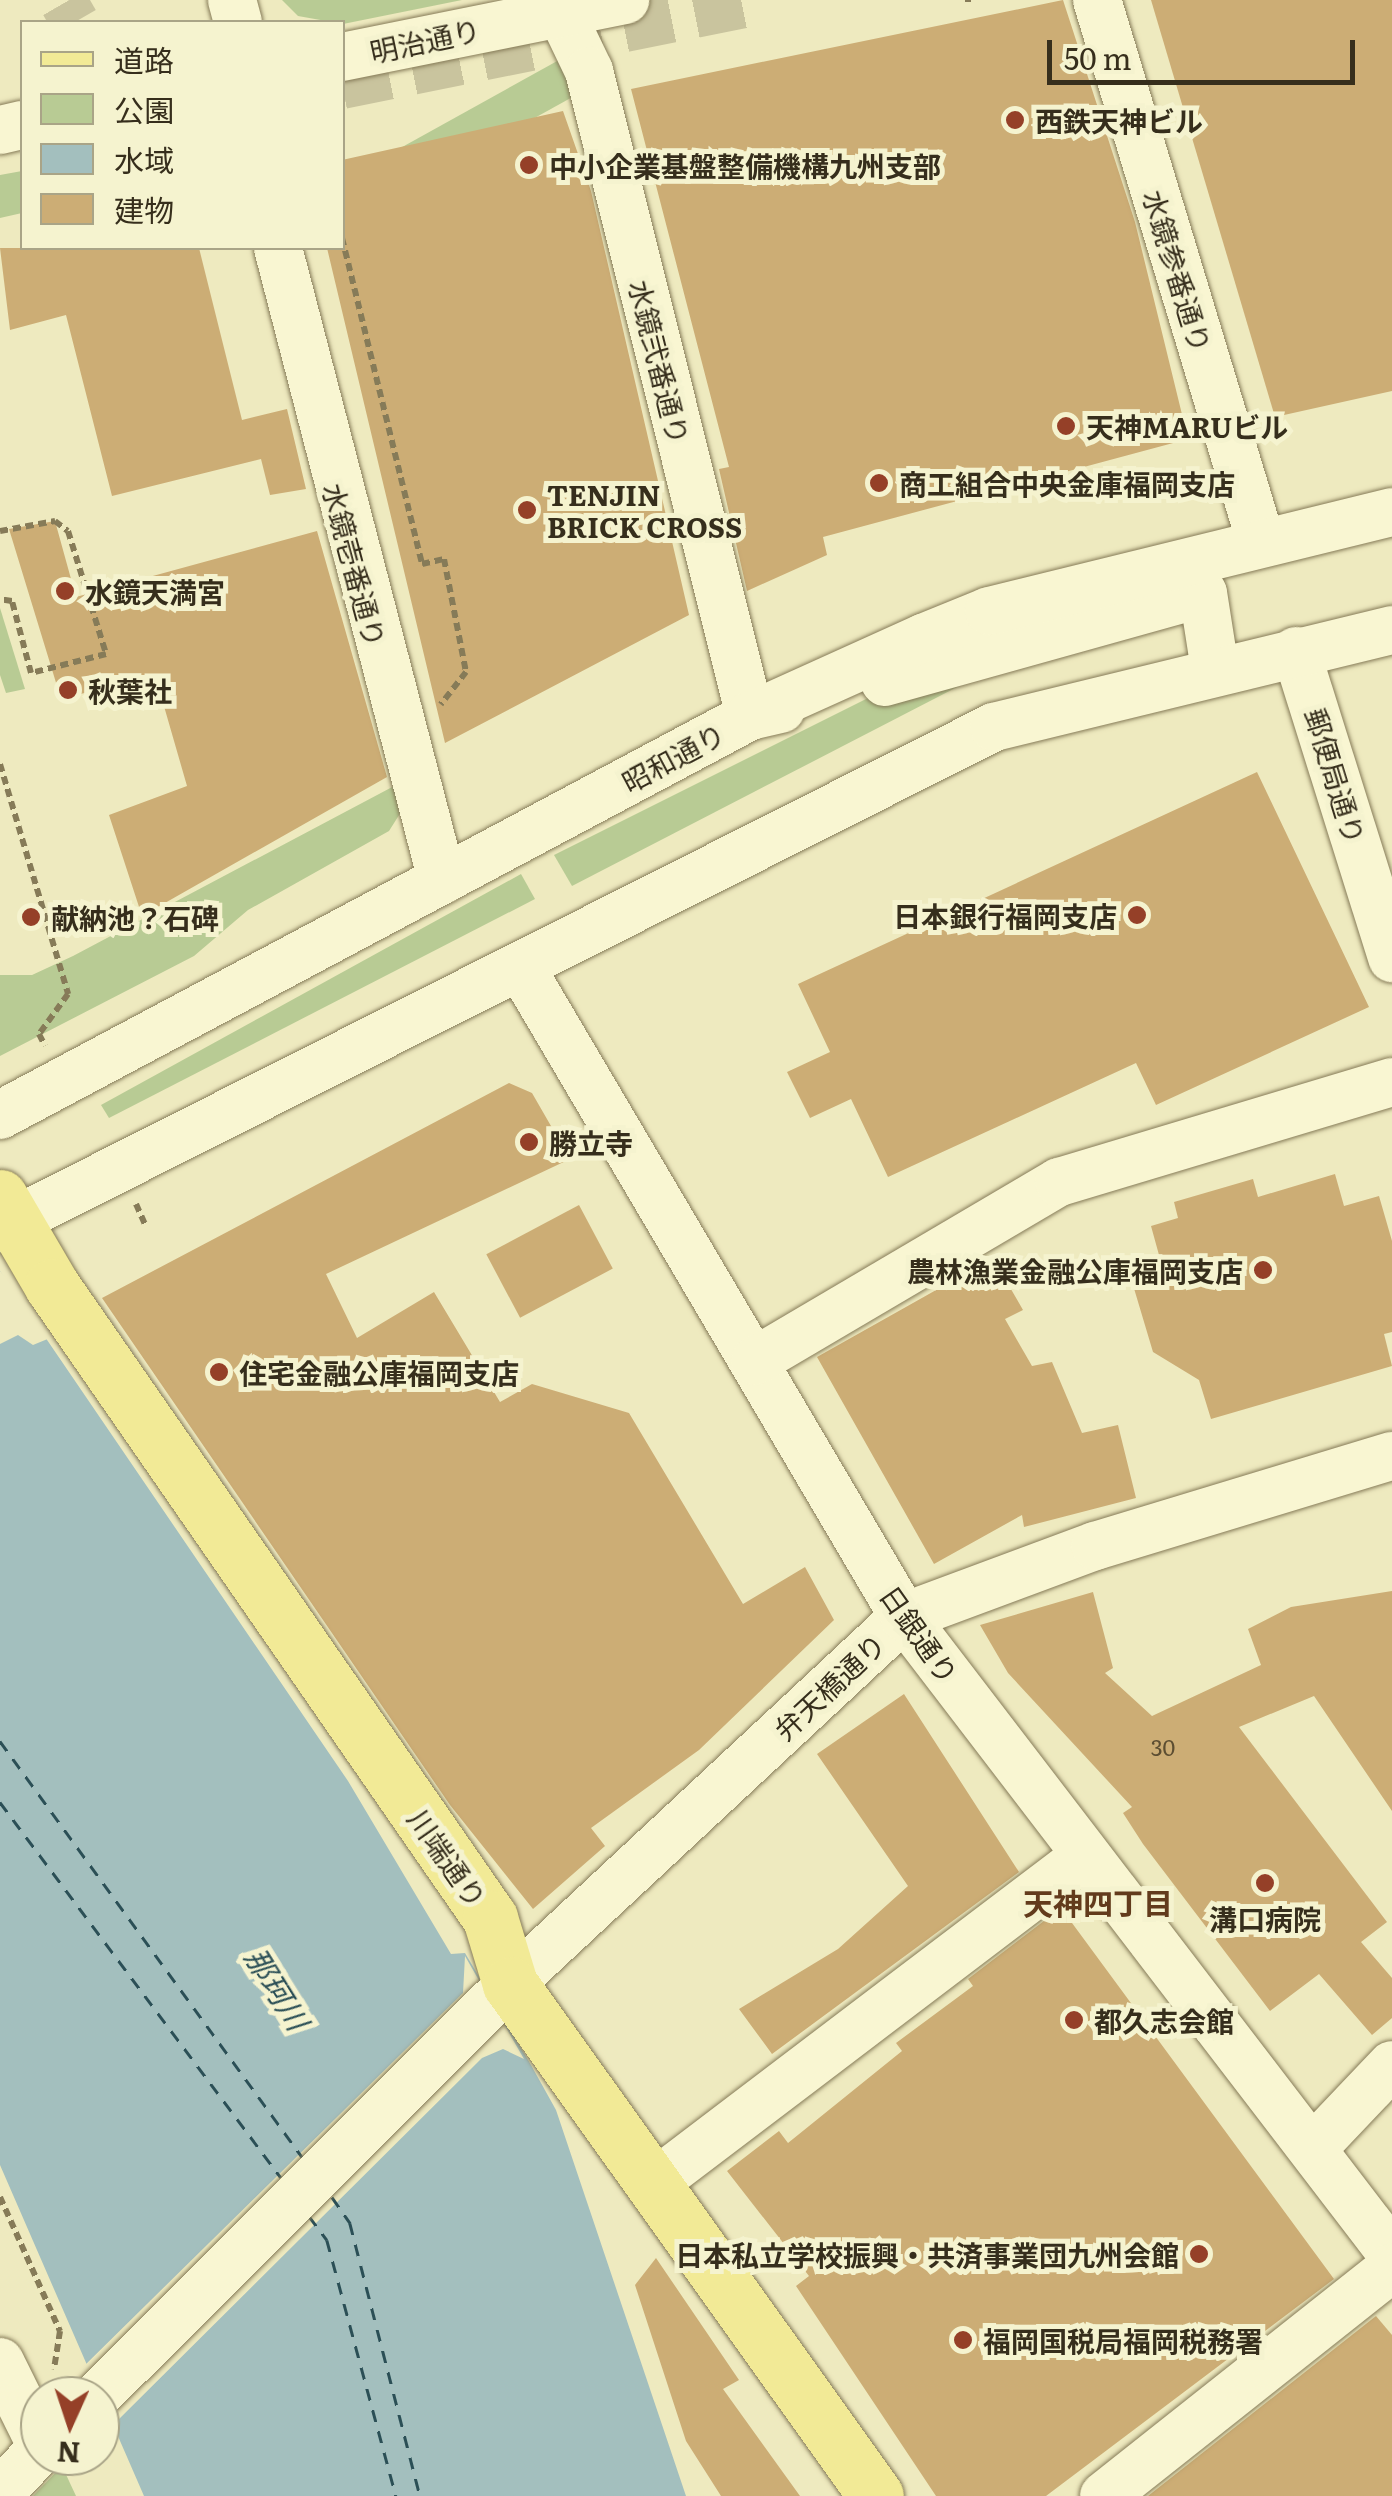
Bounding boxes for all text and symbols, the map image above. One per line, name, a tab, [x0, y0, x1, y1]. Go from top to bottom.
street label: 明治通り	[367, 12, 483, 68]
legend	[20, 20, 345, 250]
scale bar	[1052, 20, 1360, 82]
text: 50 m	[1064, 35, 1132, 79]
text: 道路	[114, 37, 174, 81]
text: 公園	[114, 87, 174, 131]
place label: 西鉄天神ビル	[1035, 103, 1203, 137]
marker: 西鉄天神ビル	[1004, 109, 1026, 131]
text: 水域	[114, 137, 174, 181]
place label: 中小企業基盤整備機構九州支部	[549, 148, 941, 182]
marker: 中小企業基盤整備機構九州支部	[518, 154, 540, 176]
street label: 水鏡参番通り	[1137, 186, 1219, 356]
text: 建物	[114, 187, 174, 231]
street label: 水鏡弐番通り	[623, 276, 697, 448]
place label: 天神MARUビル	[1086, 409, 1288, 443]
marker: 天神MARUビル	[1055, 415, 1077, 437]
place label: 商工組合中央金庫福岡支店	[899, 466, 1235, 500]
marker: 商工組合中央金庫福岡支店	[868, 472, 890, 494]
place label: TENJIN BRICK CROSS	[547, 477, 742, 543]
street label: 水鏡壱番通り	[317, 480, 393, 650]
marker: TENJIN BRICK CROSS	[516, 499, 538, 521]
place label: 水鏡天満宮	[85, 574, 225, 608]
marker: 水鏡天満宮	[54, 580, 76, 602]
place label: 秋葉社	[88, 673, 172, 707]
marker: 秋葉社	[57, 679, 79, 701]
street label: 郵便局通り	[1299, 704, 1373, 848]
street label: 昭和通り	[616, 716, 730, 798]
place label: 日本銀行福岡支店	[893, 898, 1117, 932]
place label: 献納池？石碑	[51, 900, 219, 934]
marker: 日本銀行福岡支店	[1126, 904, 1148, 926]
marker: 献納池？石碑	[20, 906, 42, 928]
place label: 勝立寺	[549, 1125, 633, 1159]
marker: 勝立寺	[518, 1131, 540, 1153]
place label: 農林漁業金融公庫福岡支店	[907, 1253, 1243, 1287]
marker: 農林漁業金融公庫福岡支店	[1252, 1259, 1274, 1281]
place label: 住宅金融公庫福岡支店	[239, 1355, 519, 1389]
marker: 住宅金融公庫福岡支店	[208, 1361, 230, 1383]
street label: 日銀通り	[874, 1578, 966, 1690]
street label: 弁天橋通り	[766, 1626, 892, 1746]
house number: 30	[1151, 1734, 1175, 1760]
street label: 川端通り	[402, 1802, 494, 1914]
marker: 溝口病院	[1252, 1870, 1278, 1896]
district label: 天神四丁目	[1023, 1884, 1173, 1920]
place label: 溝口病院	[1209, 1901, 1321, 1935]
water label: 那珂川	[239, 1940, 317, 2036]
place label: 都久志会館	[1094, 2003, 1234, 2037]
marker: 都久志会館	[1063, 2009, 1085, 2031]
place label: 日本私立学校振興・共済事業団九州会館	[675, 2237, 1179, 2271]
marker: 日本私立学校振興・共済事業団九州会館	[1188, 2243, 1210, 2265]
place label: 福岡国税局福岡税務署	[983, 2323, 1263, 2357]
marker: 福岡国税局福岡税務署	[952, 2329, 974, 2351]
north arrow	[20, 2376, 120, 2476]
text: N	[56, 2432, 81, 2476]

